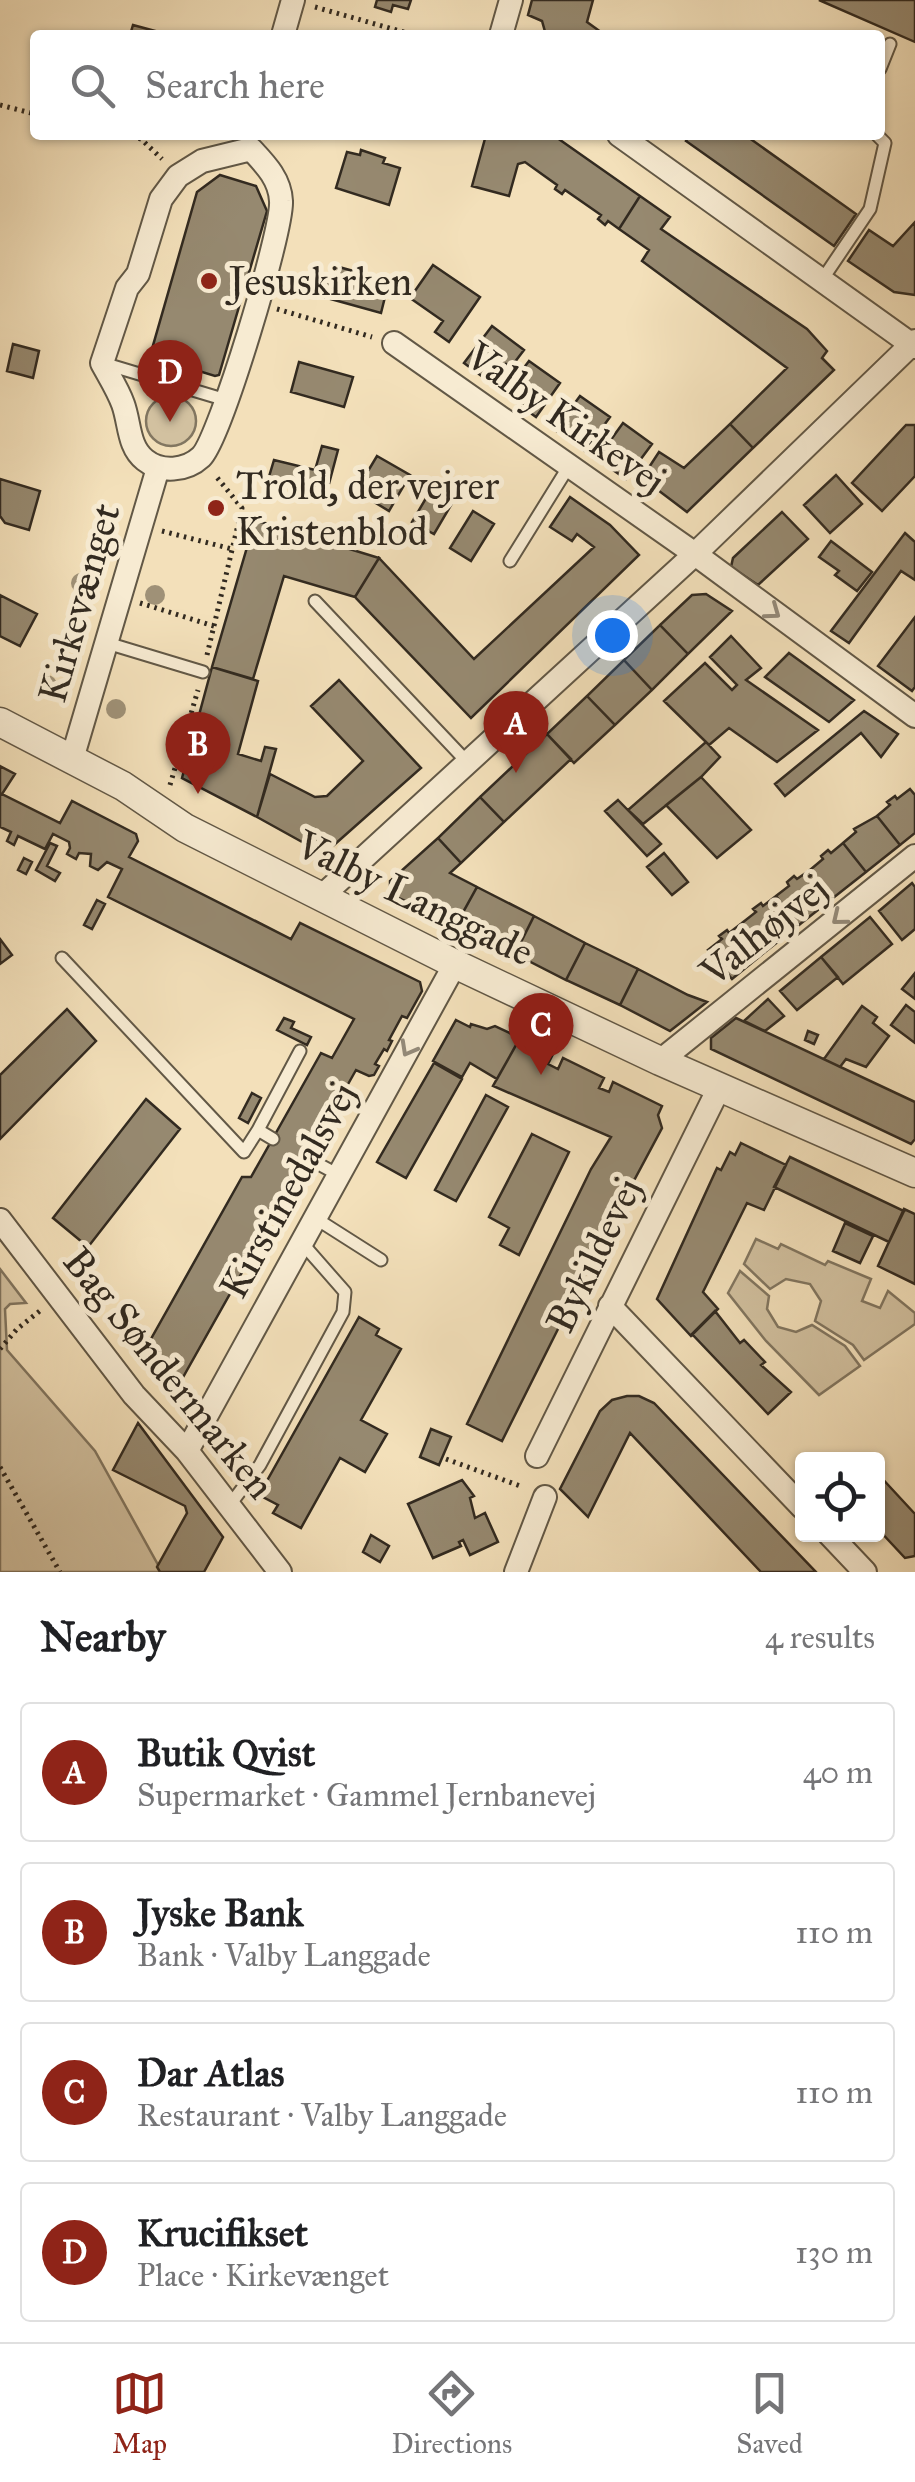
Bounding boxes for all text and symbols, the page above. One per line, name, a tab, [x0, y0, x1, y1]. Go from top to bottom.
search box	[30, 30, 885, 140]
icon: search	[65, 58, 120, 113]
text: Search here	[145, 62, 325, 108]
place label: Jesuskirken	[225, 257, 412, 306]
marker: Jesuskirken	[198, 270, 220, 292]
street label: Valby Kirkevej	[456, 331, 675, 505]
pin: D	[138, 340, 202, 422]
place label: Trold, der vejrer Kristenblod	[236, 461, 499, 556]
marker: Trold, der vejrer Kristenblod	[205, 497, 227, 519]
street label: Kirkevænget	[27, 498, 131, 708]
one-way arrow	[762, 600, 780, 617]
your location	[587, 610, 638, 661]
pin: A	[484, 690, 548, 773]
pin: B	[166, 712, 230, 794]
street label: Valby Langgade	[288, 819, 542, 977]
street label: Valhøjvej	[690, 864, 838, 997]
one-way arrow	[832, 906, 850, 923]
pin: C	[508, 992, 574, 1075]
one-way arrow	[401, 1039, 421, 1057]
street label: Kirstinedalsvej	[208, 1073, 368, 1307]
street label: Bykildevej	[535, 1169, 653, 1341]
street label: Bag Søndermarken	[53, 1237, 285, 1509]
map controls	[795, 1452, 885, 1542]
button: locate	[795, 1452, 885, 1542]
text: Nearby	[40, 1611, 165, 1663]
text: 4 results	[765, 1618, 875, 1657]
text: Butik Qvist	[137, 1730, 315, 1776]
text: A	[64, 1753, 85, 1792]
text: 40 m	[803, 1753, 873, 1792]
text: Supermarket · Gammel Jernbanevej	[137, 1776, 596, 1815]
text: Jyske Bank	[137, 1890, 304, 1936]
text: B	[64, 1913, 85, 1952]
text: 110 m	[795, 1913, 873, 1952]
text: Bank · Valby Langgade	[137, 1936, 431, 1975]
text: Dar Atlas	[137, 2050, 284, 2096]
text: C	[64, 2073, 85, 2112]
text: 110 m	[795, 2073, 873, 2112]
text: Restaurant · Valby Langgade	[137, 2096, 507, 2135]
text: Krucifikset	[137, 2210, 308, 2256]
text: D	[62, 2233, 87, 2272]
text: 130 m	[795, 2233, 873, 2272]
text: Place · Kirkevænget	[137, 2256, 389, 2295]
tab: Map	[112, 2366, 167, 2461]
tab: Directions	[391, 2366, 512, 2461]
tab: Saved	[736, 2366, 803, 2461]

